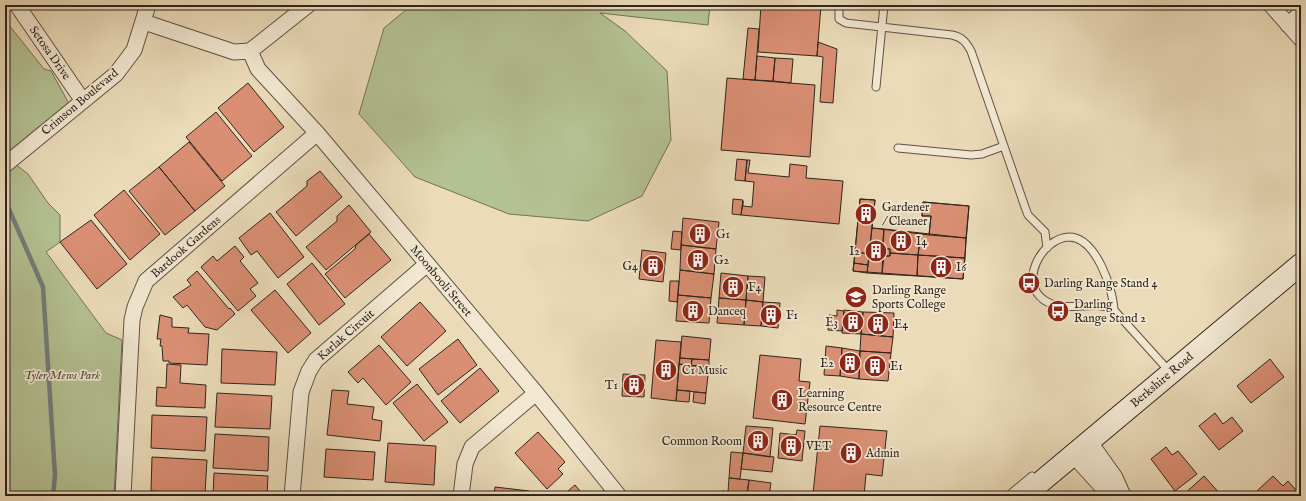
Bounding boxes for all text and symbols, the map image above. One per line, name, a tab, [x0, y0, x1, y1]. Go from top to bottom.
street label: Setosa Drive	[26, 23, 74, 83]
street label: Crimson Boulevard	[39, 65, 122, 138]
place label: Gardener / Cleaner	[882, 200, 930, 229]
building icon: Gardener / Cleaner	[853, 201, 879, 227]
street label: Bardook Gardens	[148, 213, 224, 281]
building icon: G1	[687, 221, 713, 247]
place label: G1	[716, 227, 730, 242]
building icon: I4	[888, 228, 914, 254]
place label: I4	[916, 234, 927, 249]
building icon: I2	[863, 238, 889, 264]
street label: Moonbooli Street	[407, 242, 475, 320]
place label: I2	[849, 244, 860, 259]
building icon: G2	[685, 247, 711, 273]
building icon: G4	[640, 253, 666, 279]
place label: G2	[714, 253, 730, 268]
building icon: I6	[928, 254, 954, 280]
place label: G4	[623, 259, 638, 274]
place label: I6	[956, 260, 967, 275]
bus stop icon: Darling Range Stand 4	[1016, 270, 1042, 296]
building icon: F4	[720, 274, 746, 300]
place label: Darling Range Stand 4	[1044, 276, 1157, 291]
place label: F4	[748, 280, 762, 295]
place label: Darling Range Sports College	[872, 283, 946, 313]
school or university icon: Darling Range Sports College	[843, 284, 869, 310]
place label: Darling Range Stand 2	[1074, 297, 1146, 326]
building icon: Danceq	[680, 298, 706, 324]
bus stop icon: Darling Range Stand 2	[1045, 298, 1071, 324]
building icon: F1	[758, 302, 784, 328]
place label: Danceq	[708, 304, 747, 320]
street label: Karlak Circuit	[314, 306, 378, 364]
place label: F1	[786, 308, 798, 323]
building icon: E3	[840, 309, 866, 335]
building icon: E4	[865, 311, 891, 337]
place label: E3	[825, 315, 838, 330]
place label: E4	[894, 317, 908, 332]
street label: Berkshire Road	[1127, 349, 1197, 411]
building icon: E2	[837, 350, 863, 376]
building icon: E1	[862, 353, 888, 379]
place label: E2	[820, 356, 834, 371]
building icon: C1 Music	[653, 357, 679, 383]
place label: E1	[890, 359, 903, 374]
place label: C1 Music	[682, 363, 728, 378]
park label: Tyler Mews Park	[24, 368, 100, 383]
building icon: T1	[621, 372, 647, 398]
place label: T1	[605, 378, 618, 393]
place label: Learning Resource Centre	[798, 386, 882, 415]
building icon: Learning Resource Centre	[769, 387, 795, 413]
building icon: Common Room	[745, 428, 771, 454]
building icon: VET	[778, 433, 804, 459]
place label: Common Room	[662, 434, 742, 449]
place label: VET	[805, 439, 831, 454]
building icon: Admin	[838, 440, 864, 466]
place label: Admin	[865, 446, 900, 461]

